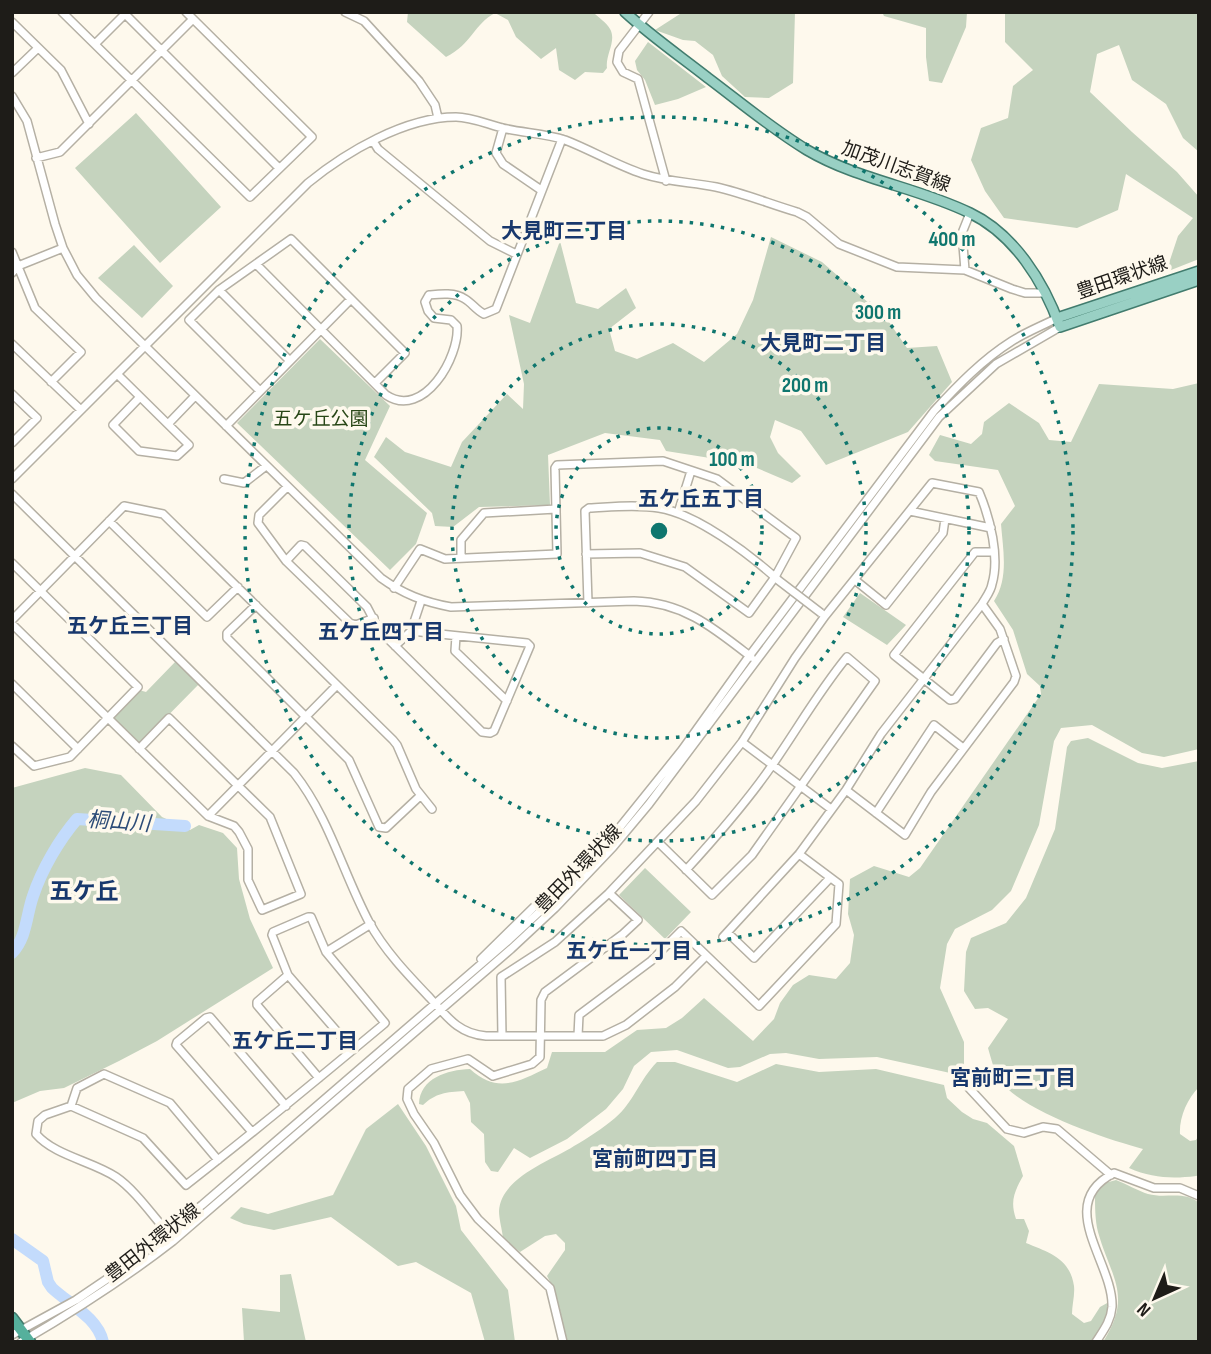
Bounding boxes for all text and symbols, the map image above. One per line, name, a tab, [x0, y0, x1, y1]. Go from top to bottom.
street label: 加茂川志賀線	[838, 137, 954, 197]
district label: 大見町三丁目	[501, 219, 627, 244]
text: 400 m	[929, 227, 975, 252]
street label: 豊田環状線	[1073, 252, 1171, 304]
text: 300 m	[855, 300, 901, 325]
district label: 大見町二丁目	[760, 331, 886, 356]
text: 200 m	[782, 373, 828, 398]
park label: 五ケ丘公園	[273, 408, 369, 431]
text: 100 m	[709, 447, 755, 472]
district label: 五ケ丘五丁目	[638, 487, 764, 512]
centre of rings	[647, 519, 671, 543]
district label: 五ケ丘三丁目	[67, 614, 193, 639]
district label: 五ケ丘四丁目	[318, 620, 444, 645]
water label: 桐山川	[87, 807, 153, 837]
street label: 豊田外環状線	[531, 820, 627, 918]
district label: 五ケ丘	[50, 878, 119, 906]
district label: 五ケ丘一丁目	[566, 939, 692, 964]
district label: 五ケ丘二丁目	[232, 1029, 358, 1054]
district label: 宮前町三丁目	[950, 1066, 1076, 1091]
district label: 宮前町四丁目	[592, 1147, 718, 1172]
street label: 豊田外環状線	[101, 1199, 205, 1287]
north arrow	[1120, 1263, 1190, 1333]
text: N	[1133, 1297, 1156, 1321]

